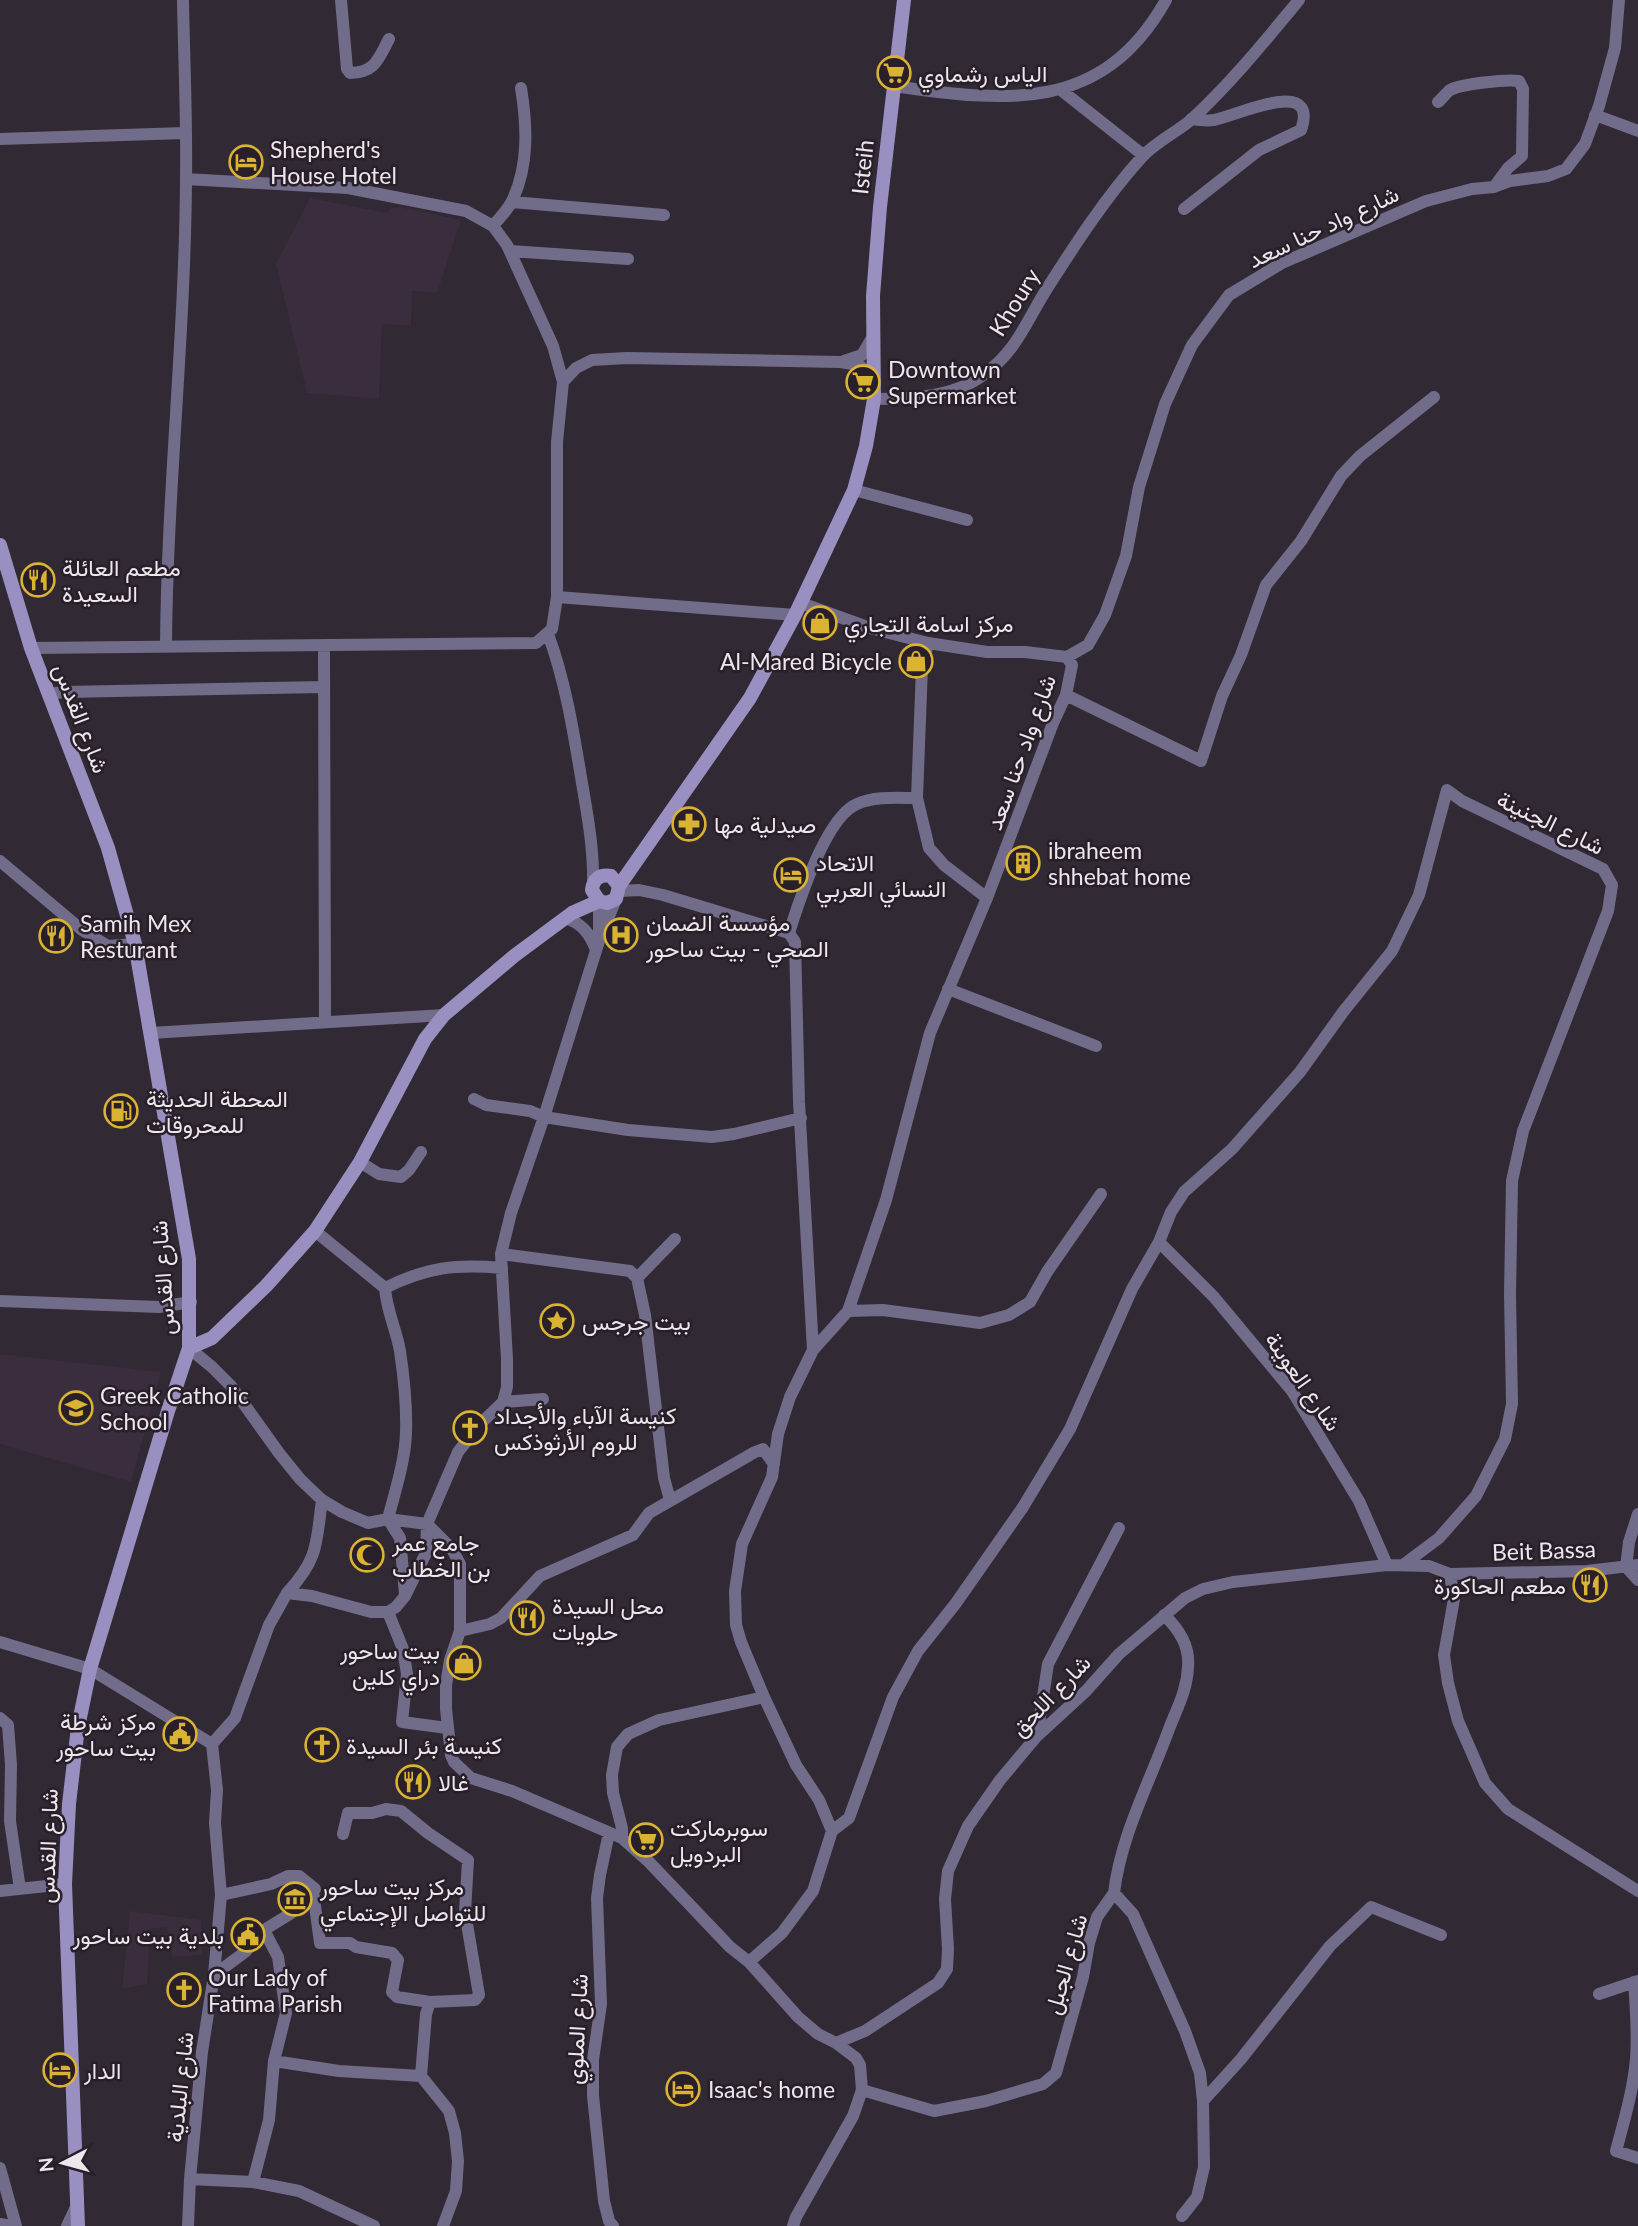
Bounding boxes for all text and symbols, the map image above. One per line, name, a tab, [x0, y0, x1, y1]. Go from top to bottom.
supermarket icon: الياس رشماوي	[875, 54, 913, 92]
place label: الياس رشماوي	[918, 59, 1047, 93]
place label: Shepherd's House Hotel	[270, 135, 397, 189]
street label: Isteih	[845, 138, 879, 196]
hotel icon: Shepherd's House Hotel	[227, 143, 265, 181]
street label: شارع واد حنا سعد	[1243, 179, 1404, 276]
street label: Khoury	[982, 263, 1046, 341]
place label: Downtown Supermarket	[888, 355, 1017, 409]
supermarket icon: Downtown Supermarket	[844, 363, 882, 401]
place label: مطعم العائلة السعيدة	[62, 553, 181, 607]
restaurant icon: مطعم العائلة السعيدة	[19, 561, 57, 599]
shop icon: مركز اسامة التجاري	[801, 604, 839, 642]
place label: مركز اسامة التجاري	[844, 609, 1014, 643]
shop icon: Al-Mared Bicycle	[897, 642, 935, 680]
place label: Al-Mared Bicycle	[720, 647, 892, 675]
street label: شارع القدس	[46, 659, 116, 778]
street label: شارع واد حنا سعد	[979, 671, 1064, 834]
street label: شارع الجنينة	[1492, 784, 1609, 863]
pharmacy icon: صيدلية مها	[670, 805, 708, 843]
place label: صيدلية مها	[714, 810, 816, 840]
place label: ibraheem shhebat home	[1048, 836, 1191, 890]
building icon: ibraheem shhebat home	[1004, 844, 1042, 882]
place label: الاتحاد النسائي العربي	[816, 848, 946, 908]
hotel icon: الاتحاد النسائي العربي	[772, 856, 810, 894]
place label: مؤسسة الضمان الصحي - بيت ساحور	[645, 908, 829, 968]
place label: Samih Mex Resturant	[80, 909, 192, 963]
hospital icon: مؤسسة الضمان الصحي - بيت ساحور	[602, 916, 640, 954]
restaurant icon: Samih Mex Resturant	[37, 917, 75, 955]
place label: المحطة الحديثة للمحروقات	[146, 1084, 288, 1140]
fuel station icon: المحطة الحديثة للمحروقات	[102, 1092, 140, 1130]
street label: شارع القدس	[144, 1219, 183, 1336]
place icon: بيت جرجس	[538, 1302, 576, 1340]
place label: بيت جرجس	[582, 1307, 691, 1337]
street label: شارع العوينة	[1257, 1326, 1348, 1438]
place label: Greek Catholic School	[100, 1381, 249, 1435]
school or university icon: Greek Catholic School	[57, 1389, 95, 1427]
place label: كنيسة الآباء والأجداد للروم الأرثوذكس	[494, 1401, 677, 1457]
church icon: كنيسة الآباء والأجداد للروم الأرثوذكس	[451, 1409, 489, 1447]
place label: جامع عمر بن الخطاب	[391, 1528, 491, 1583]
street label: Beit Bassa	[1492, 1534, 1596, 1566]
mosque icon: جامع عمر بن الخطاب	[348, 1536, 386, 1574]
restaurant icon: مطعم الحاكورة	[1571, 1566, 1609, 1604]
place label: مطعم الحاكورة	[1434, 1571, 1566, 1601]
place label: محل السيدة حلويات	[552, 1591, 664, 1647]
restaurant icon: محل السيدة حلويات	[508, 1599, 546, 1637]
place label: بيت ساحور دراي كلين	[339, 1636, 440, 1696]
shop icon: بيت ساحور دراي كلين	[445, 1644, 483, 1682]
street label: شارع اللحق	[1004, 1648, 1098, 1744]
place label: مركز شرطة بيت ساحور	[55, 1707, 156, 1763]
public building icon: مركز شرطة بيت ساحور	[161, 1715, 199, 1753]
church icon: كنيسة بئر السيدة	[303, 1726, 341, 1764]
place label: كنيسة بئر السيدة	[346, 1731, 502, 1761]
restaurant icon: غالا	[394, 1763, 432, 1801]
place label: غالا	[438, 1768, 469, 1796]
street label: شارع القدس	[31, 1788, 66, 1904]
place label: سوبرماركت البردويل	[670, 1813, 768, 1869]
supermarket icon: سوبرماركت البردويل	[627, 1821, 665, 1859]
place label: مركز بيت ساحور للتواصل الإجتماعي	[319, 1872, 486, 1932]
museum icon: مركز بيت ساحور للتواصل الإجتماعي	[276, 1880, 314, 1918]
street label: شارع الجبل	[1037, 1911, 1096, 2018]
public building icon: بلدية بيت ساحور	[229, 1916, 267, 1954]
place label: بلدية بيت ساحور	[72, 1921, 224, 1951]
place label: Our Lady of Fatima Parish	[208, 1963, 343, 2017]
church icon: Our Lady of Fatima Parish	[165, 1971, 203, 2009]
street label: شارع الملوي	[559, 1973, 599, 2086]
street label: شارع البلدية	[159, 2030, 202, 2144]
hotel icon: الدار	[41, 2051, 79, 2089]
place label: الدار	[83, 2056, 121, 2086]
hotel icon: Isaac's home	[664, 2070, 702, 2108]
place label: Isaac's home	[708, 2075, 835, 2103]
north arrow	[28, 2128, 98, 2198]
text: N	[33, 2156, 58, 2173]

